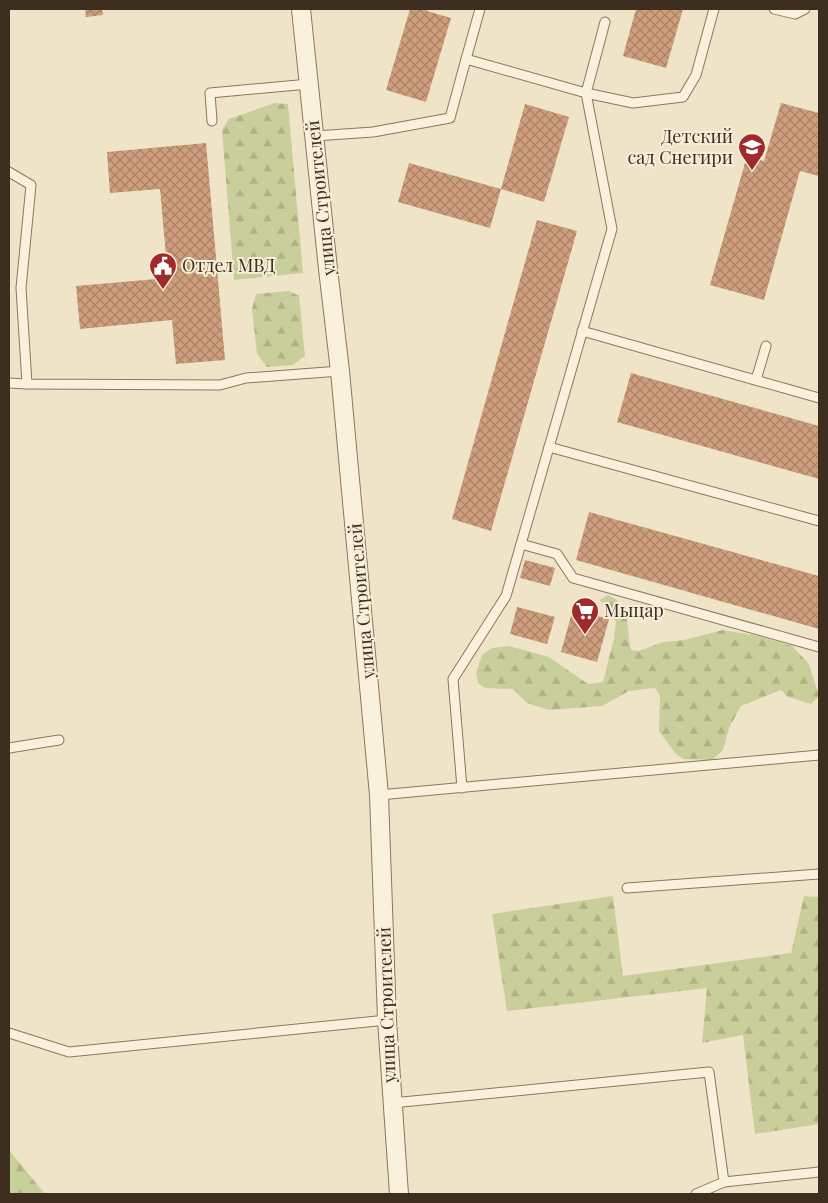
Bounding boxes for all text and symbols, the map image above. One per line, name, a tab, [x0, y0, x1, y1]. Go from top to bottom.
street label: улица Строителей	[300, 119, 340, 278]
place label: Детский сад Снегири	[628, 124, 733, 169]
school or university icon: Детский сад Снегири	[737, 132, 767, 171]
public building icon: Отдел МВД	[148, 251, 178, 290]
place label: Отдел МВД	[182, 253, 275, 277]
street label: улица Строителей	[342, 522, 380, 681]
supermarket icon: Мыцар	[570, 596, 600, 635]
place label: Мыцар	[604, 598, 664, 622]
street label: улица Строителей	[371, 927, 401, 1084]

